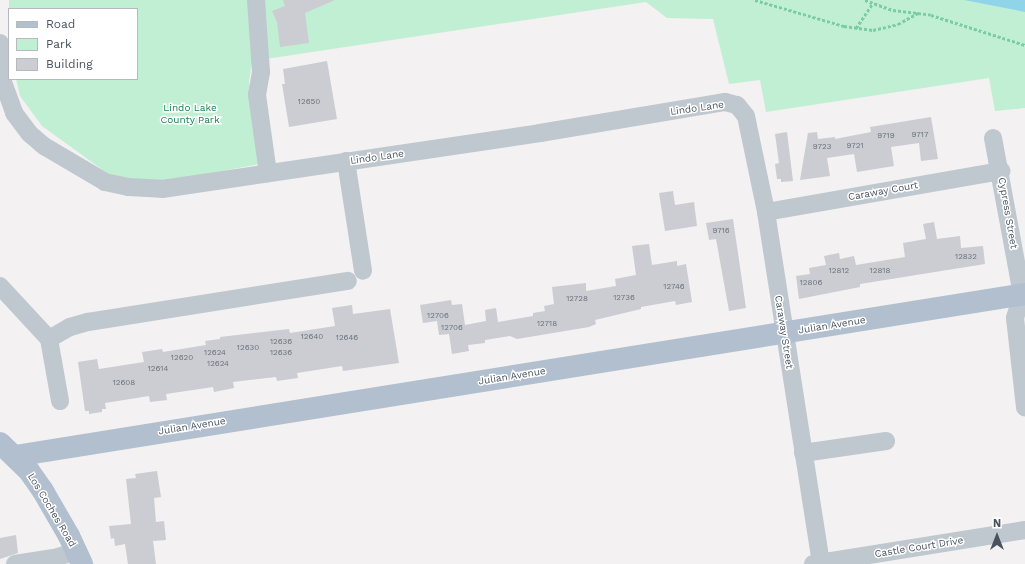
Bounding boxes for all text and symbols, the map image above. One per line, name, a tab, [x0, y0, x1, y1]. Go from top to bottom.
legend	[8, 8, 138, 80]
text: Road	[46, 17, 75, 31]
text: Park	[46, 37, 72, 51]
text: Building	[46, 57, 93, 71]
house number: 12650	[298, 97, 320, 107]
street label: Lindo Lane	[669, 98, 725, 118]
park label: Lindo Lake County Park	[160, 101, 220, 124]
house number: 9717	[912, 130, 928, 140]
house number: 9719	[877, 131, 895, 141]
house number: 9721	[846, 141, 864, 151]
house number: 9723	[813, 142, 831, 152]
street label: Lindo Lane	[349, 147, 405, 167]
street label: Cypress Street	[996, 176, 1020, 250]
street label: Caraway Court	[847, 179, 919, 203]
house number: 9716	[712, 226, 730, 236]
house number: 12832	[955, 252, 977, 262]
house number: 12812	[829, 266, 849, 276]
house number: 12818	[870, 266, 890, 276]
house number: 12806	[800, 278, 822, 288]
house number: 12746	[663, 282, 685, 292]
house number: 12736	[613, 293, 635, 303]
house number: 12728	[566, 294, 588, 304]
street label: Caraway Street	[772, 294, 796, 370]
house number: 12706	[427, 311, 449, 321]
street label: Julian Avenue	[797, 314, 867, 336]
house number: 12718	[537, 319, 557, 329]
house number: 12706	[441, 323, 463, 333]
house number: 12640	[301, 332, 323, 342]
house number: 12646	[336, 333, 358, 343]
house number: 12636	[270, 337, 292, 347]
house number: 12630	[237, 343, 259, 353]
house number: 12624	[204, 348, 226, 358]
house number: 12636	[270, 348, 292, 358]
house number: 12620	[171, 353, 193, 363]
house number: 12624	[207, 359, 229, 369]
house number: 12614	[148, 364, 168, 374]
street label: Julian Avenue	[477, 365, 547, 387]
house number: 12608	[113, 378, 135, 388]
street label: Julian Avenue	[157, 415, 227, 437]
street label: Los Coches Road	[25, 471, 79, 549]
north arrow	[977, 516, 1017, 556]
text: N	[993, 517, 1001, 530]
street label: Castle Court Drive	[874, 534, 964, 560]

